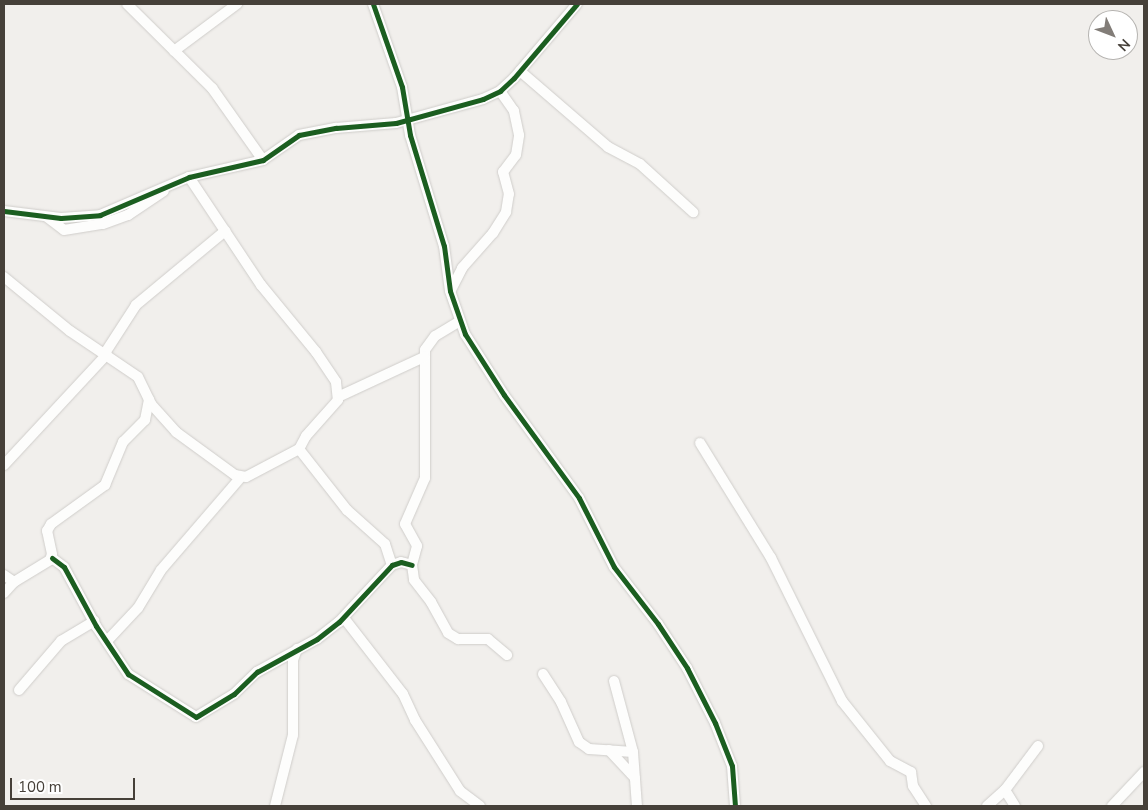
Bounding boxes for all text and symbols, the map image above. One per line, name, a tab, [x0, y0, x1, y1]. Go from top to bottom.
north arrow	[1088, 10, 1138, 60]
text: N	[1113, 35, 1134, 55]
scale bar	[12, 768, 138, 800]
text: 100 m	[18, 777, 62, 797]

